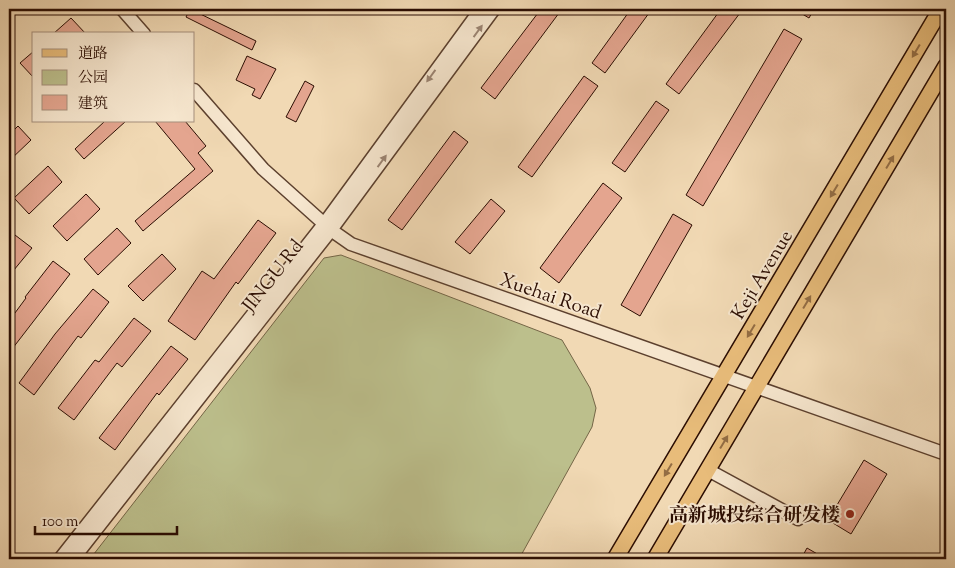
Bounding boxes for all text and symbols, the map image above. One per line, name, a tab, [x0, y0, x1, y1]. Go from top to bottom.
one-way arrow	[473, 24, 483, 38]
legend	[32, 32, 195, 122]
text: 道路	[78, 44, 108, 65]
one-way arrow	[912, 44, 921, 57]
text: 公园	[78, 68, 108, 89]
one-way arrow	[426, 69, 437, 82]
text: 建筑	[78, 94, 108, 115]
one-way arrow	[377, 155, 387, 168]
one-way arrow	[885, 155, 894, 168]
one-way arrow	[829, 184, 838, 197]
street label: Keji Avenue	[726, 225, 800, 325]
street label: JINGU Rd	[236, 234, 311, 319]
street label: Xuehai Road	[496, 267, 605, 327]
one-way arrow	[803, 294, 811, 309]
one-way arrow	[746, 324, 755, 337]
one-way arrow	[720, 435, 729, 448]
one-way arrow	[664, 464, 673, 477]
scale bar	[35, 503, 178, 535]
place label: 高新城投综合研发楼	[669, 503, 840, 530]
marker: 高新城投综合研发楼	[844, 508, 856, 520]
text: 100 m	[42, 512, 79, 533]

